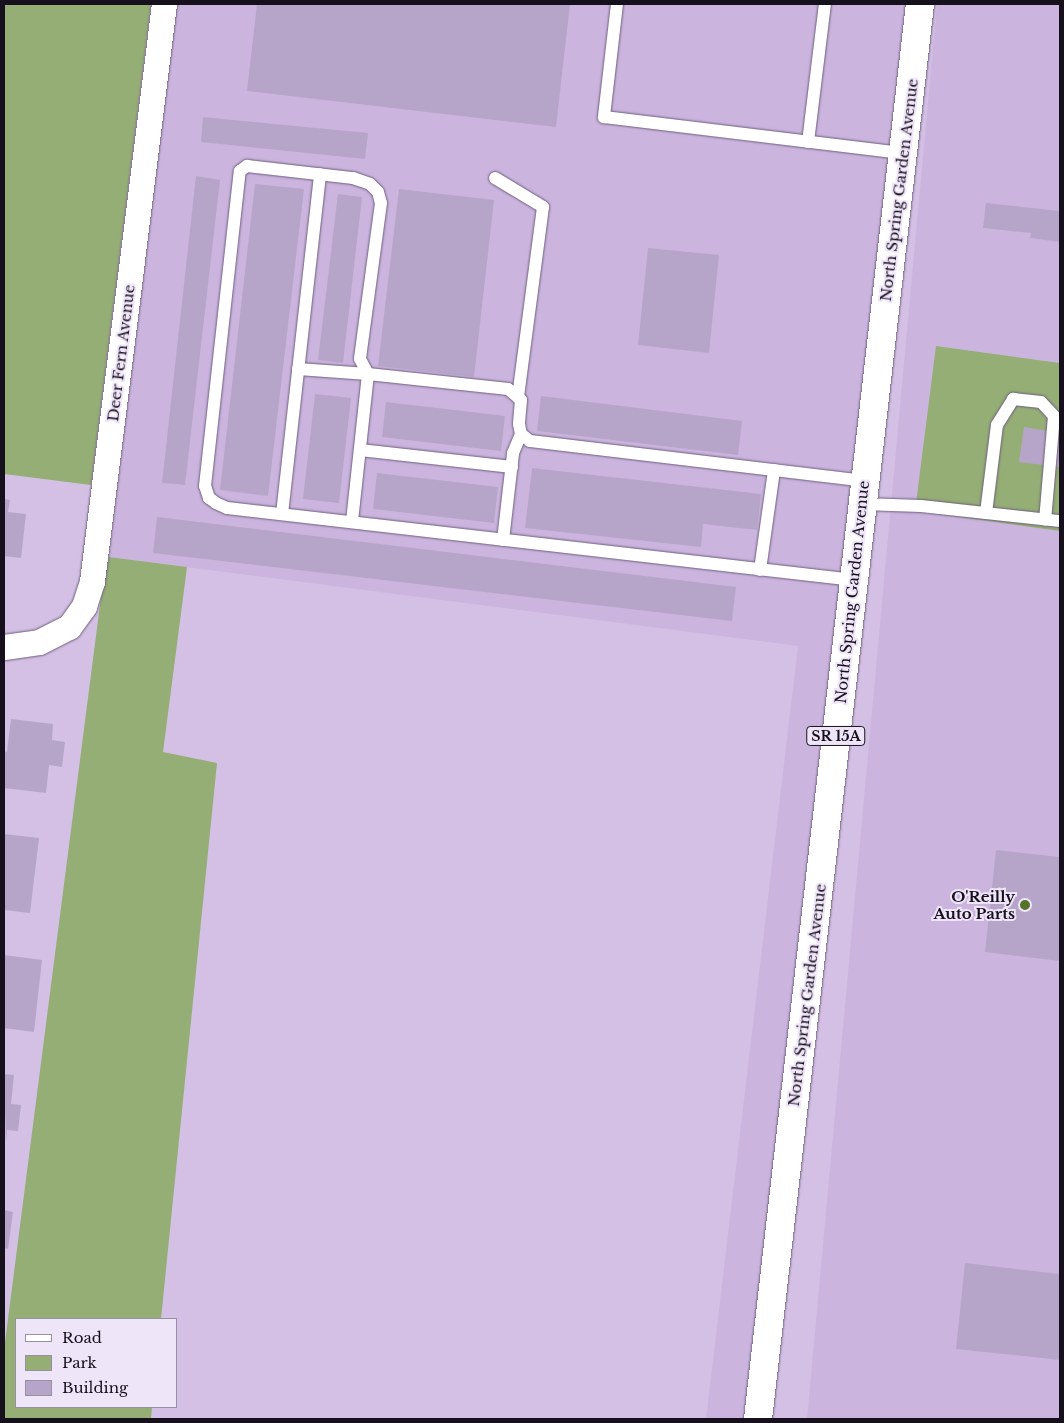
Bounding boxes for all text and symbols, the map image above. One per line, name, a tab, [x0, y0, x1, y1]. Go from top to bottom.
street label: North Spring Garden Avenue	[876, 77, 922, 303]
street label: Deer Fern Avenue	[104, 283, 138, 423]
street label: North Spring Garden Avenue	[831, 479, 873, 705]
road number: SR 15A	[805, 724, 867, 748]
street label: North Spring Garden Avenue	[784, 882, 830, 1108]
place label: O'Reilly Auto Parts	[934, 887, 1015, 922]
marker: O'Reilly Auto Parts	[1019, 899, 1031, 911]
legend	[15, 1318, 178, 1408]
text: Road	[62, 1328, 102, 1347]
text: Park	[62, 1353, 97, 1372]
text: Building	[62, 1378, 128, 1397]

